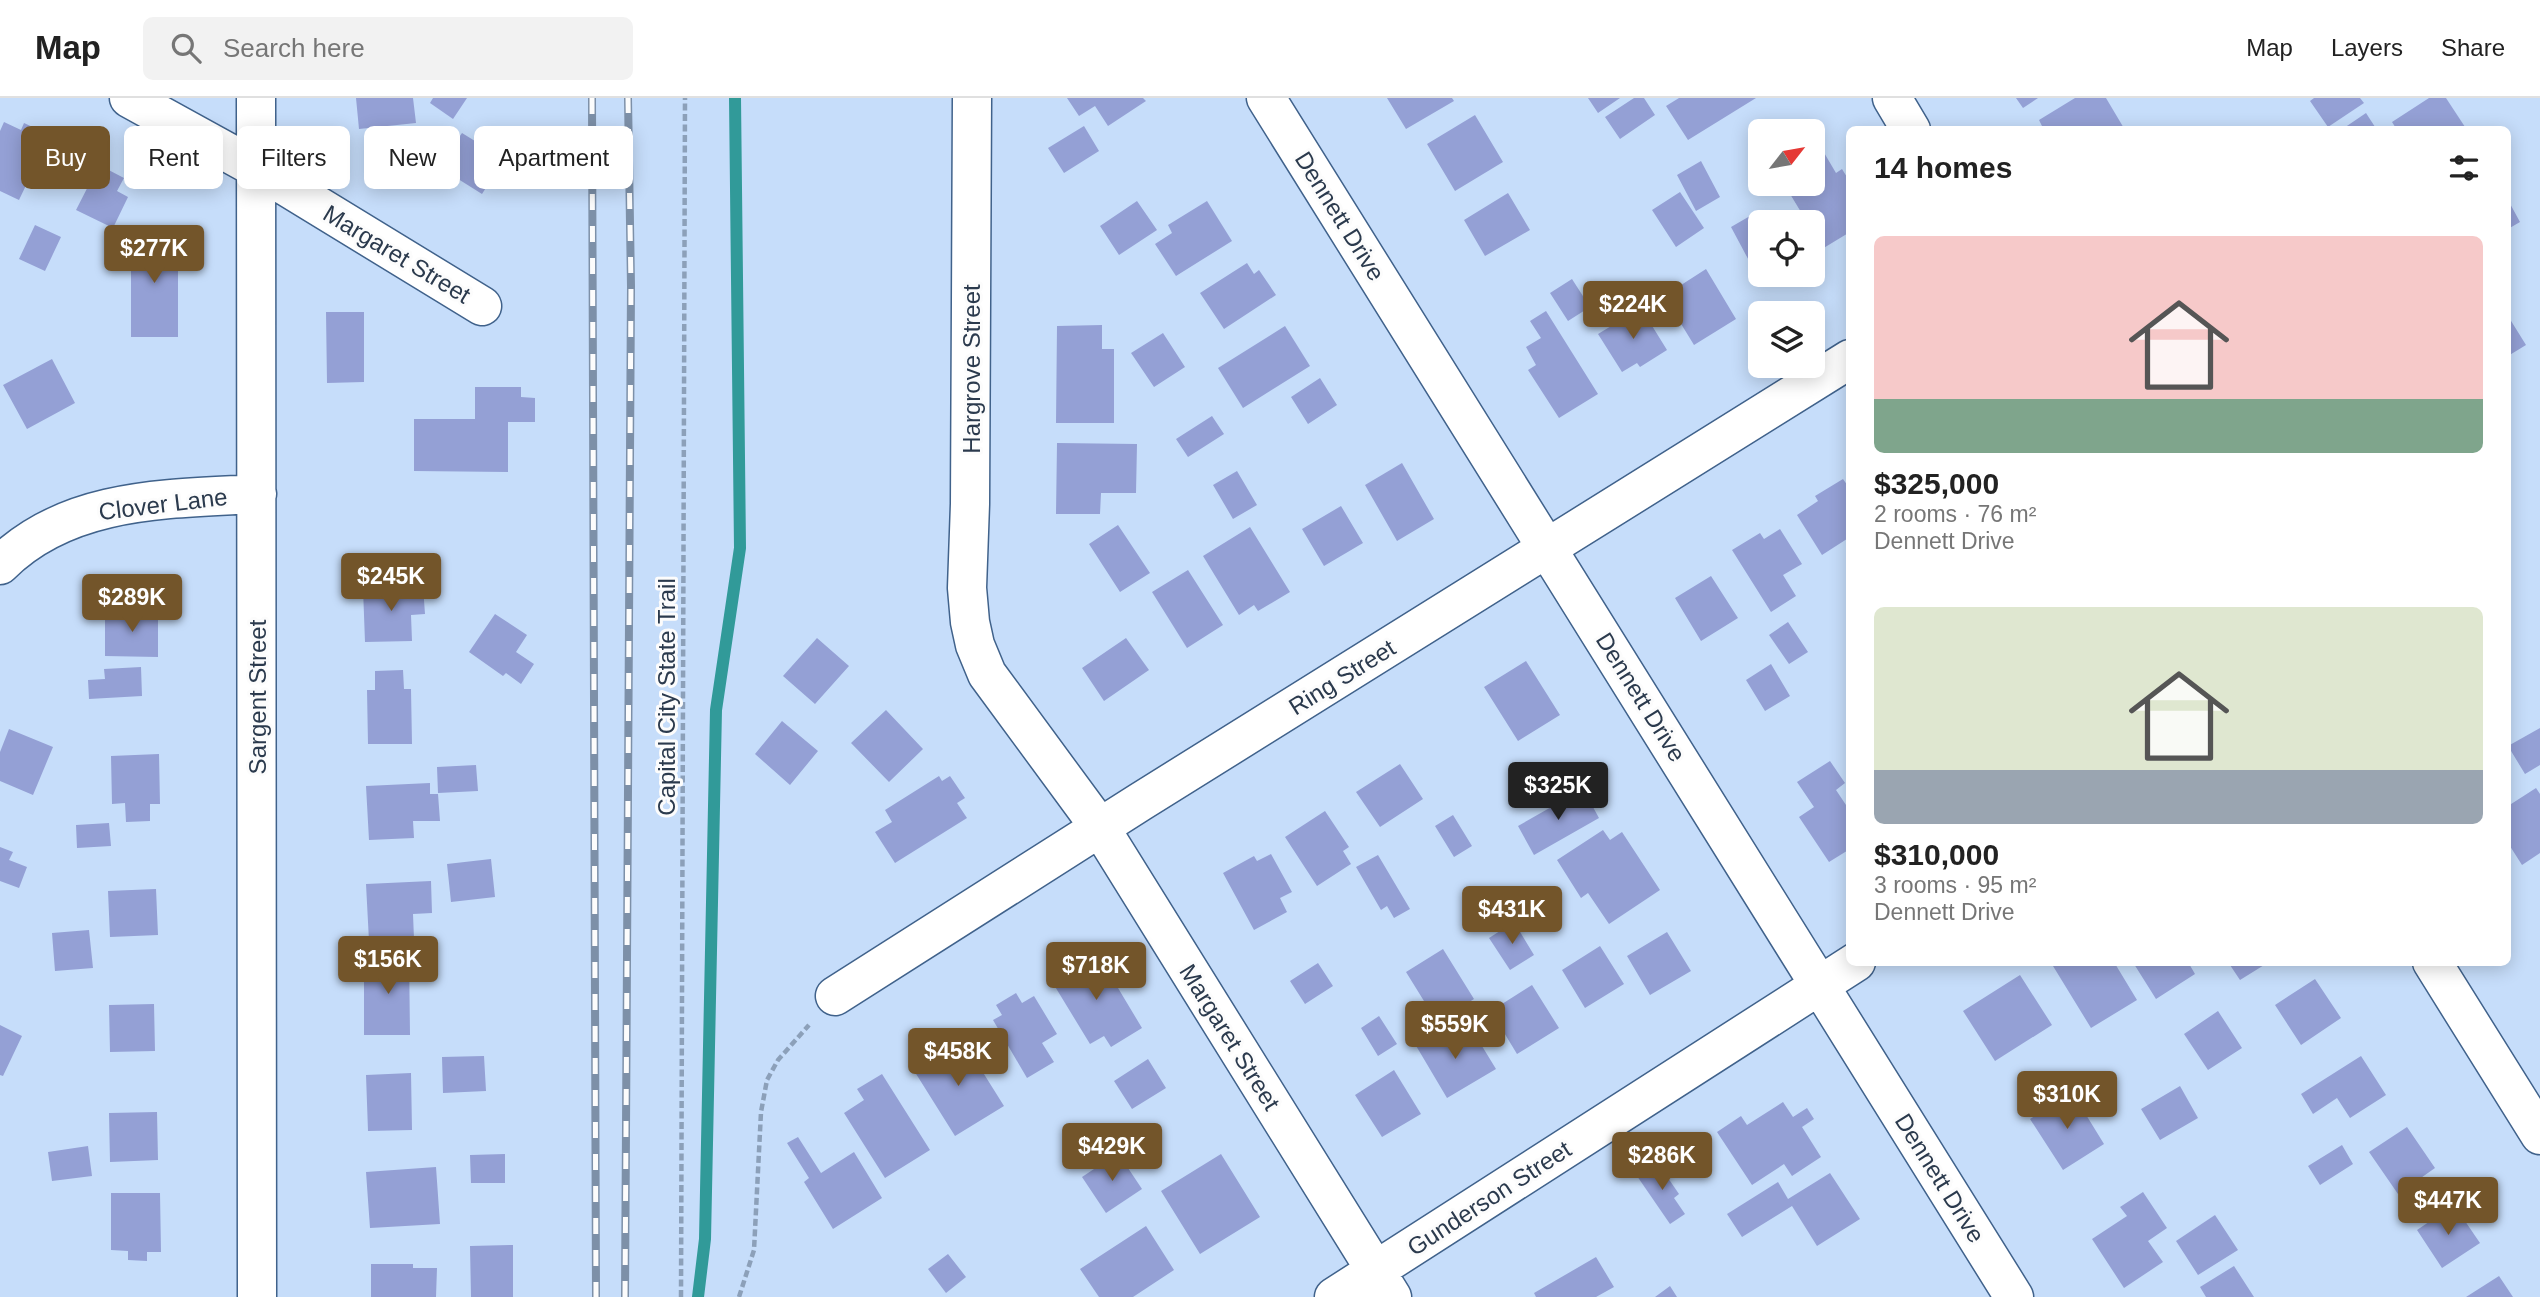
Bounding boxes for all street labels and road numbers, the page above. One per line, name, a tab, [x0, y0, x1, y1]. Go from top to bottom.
street label: Dennett Drive	[1290, 147, 1390, 285]
street label: Margaret Street	[319, 199, 476, 309]
street label: Hargrove Street	[958, 284, 985, 454]
street label: Clover Lane	[97, 483, 229, 525]
street label: Capital City State Trail	[653, 578, 680, 816]
street label: Sargent Street	[244, 619, 271, 774]
street label: Dennett Drive	[1591, 628, 1691, 766]
street label: Ring Street	[1284, 634, 1400, 720]
street label: Margaret Street	[1174, 959, 1286, 1115]
street label: Dennett Drive	[1890, 1109, 1990, 1247]
street label: Gunderson Street	[1402, 1135, 1576, 1261]

